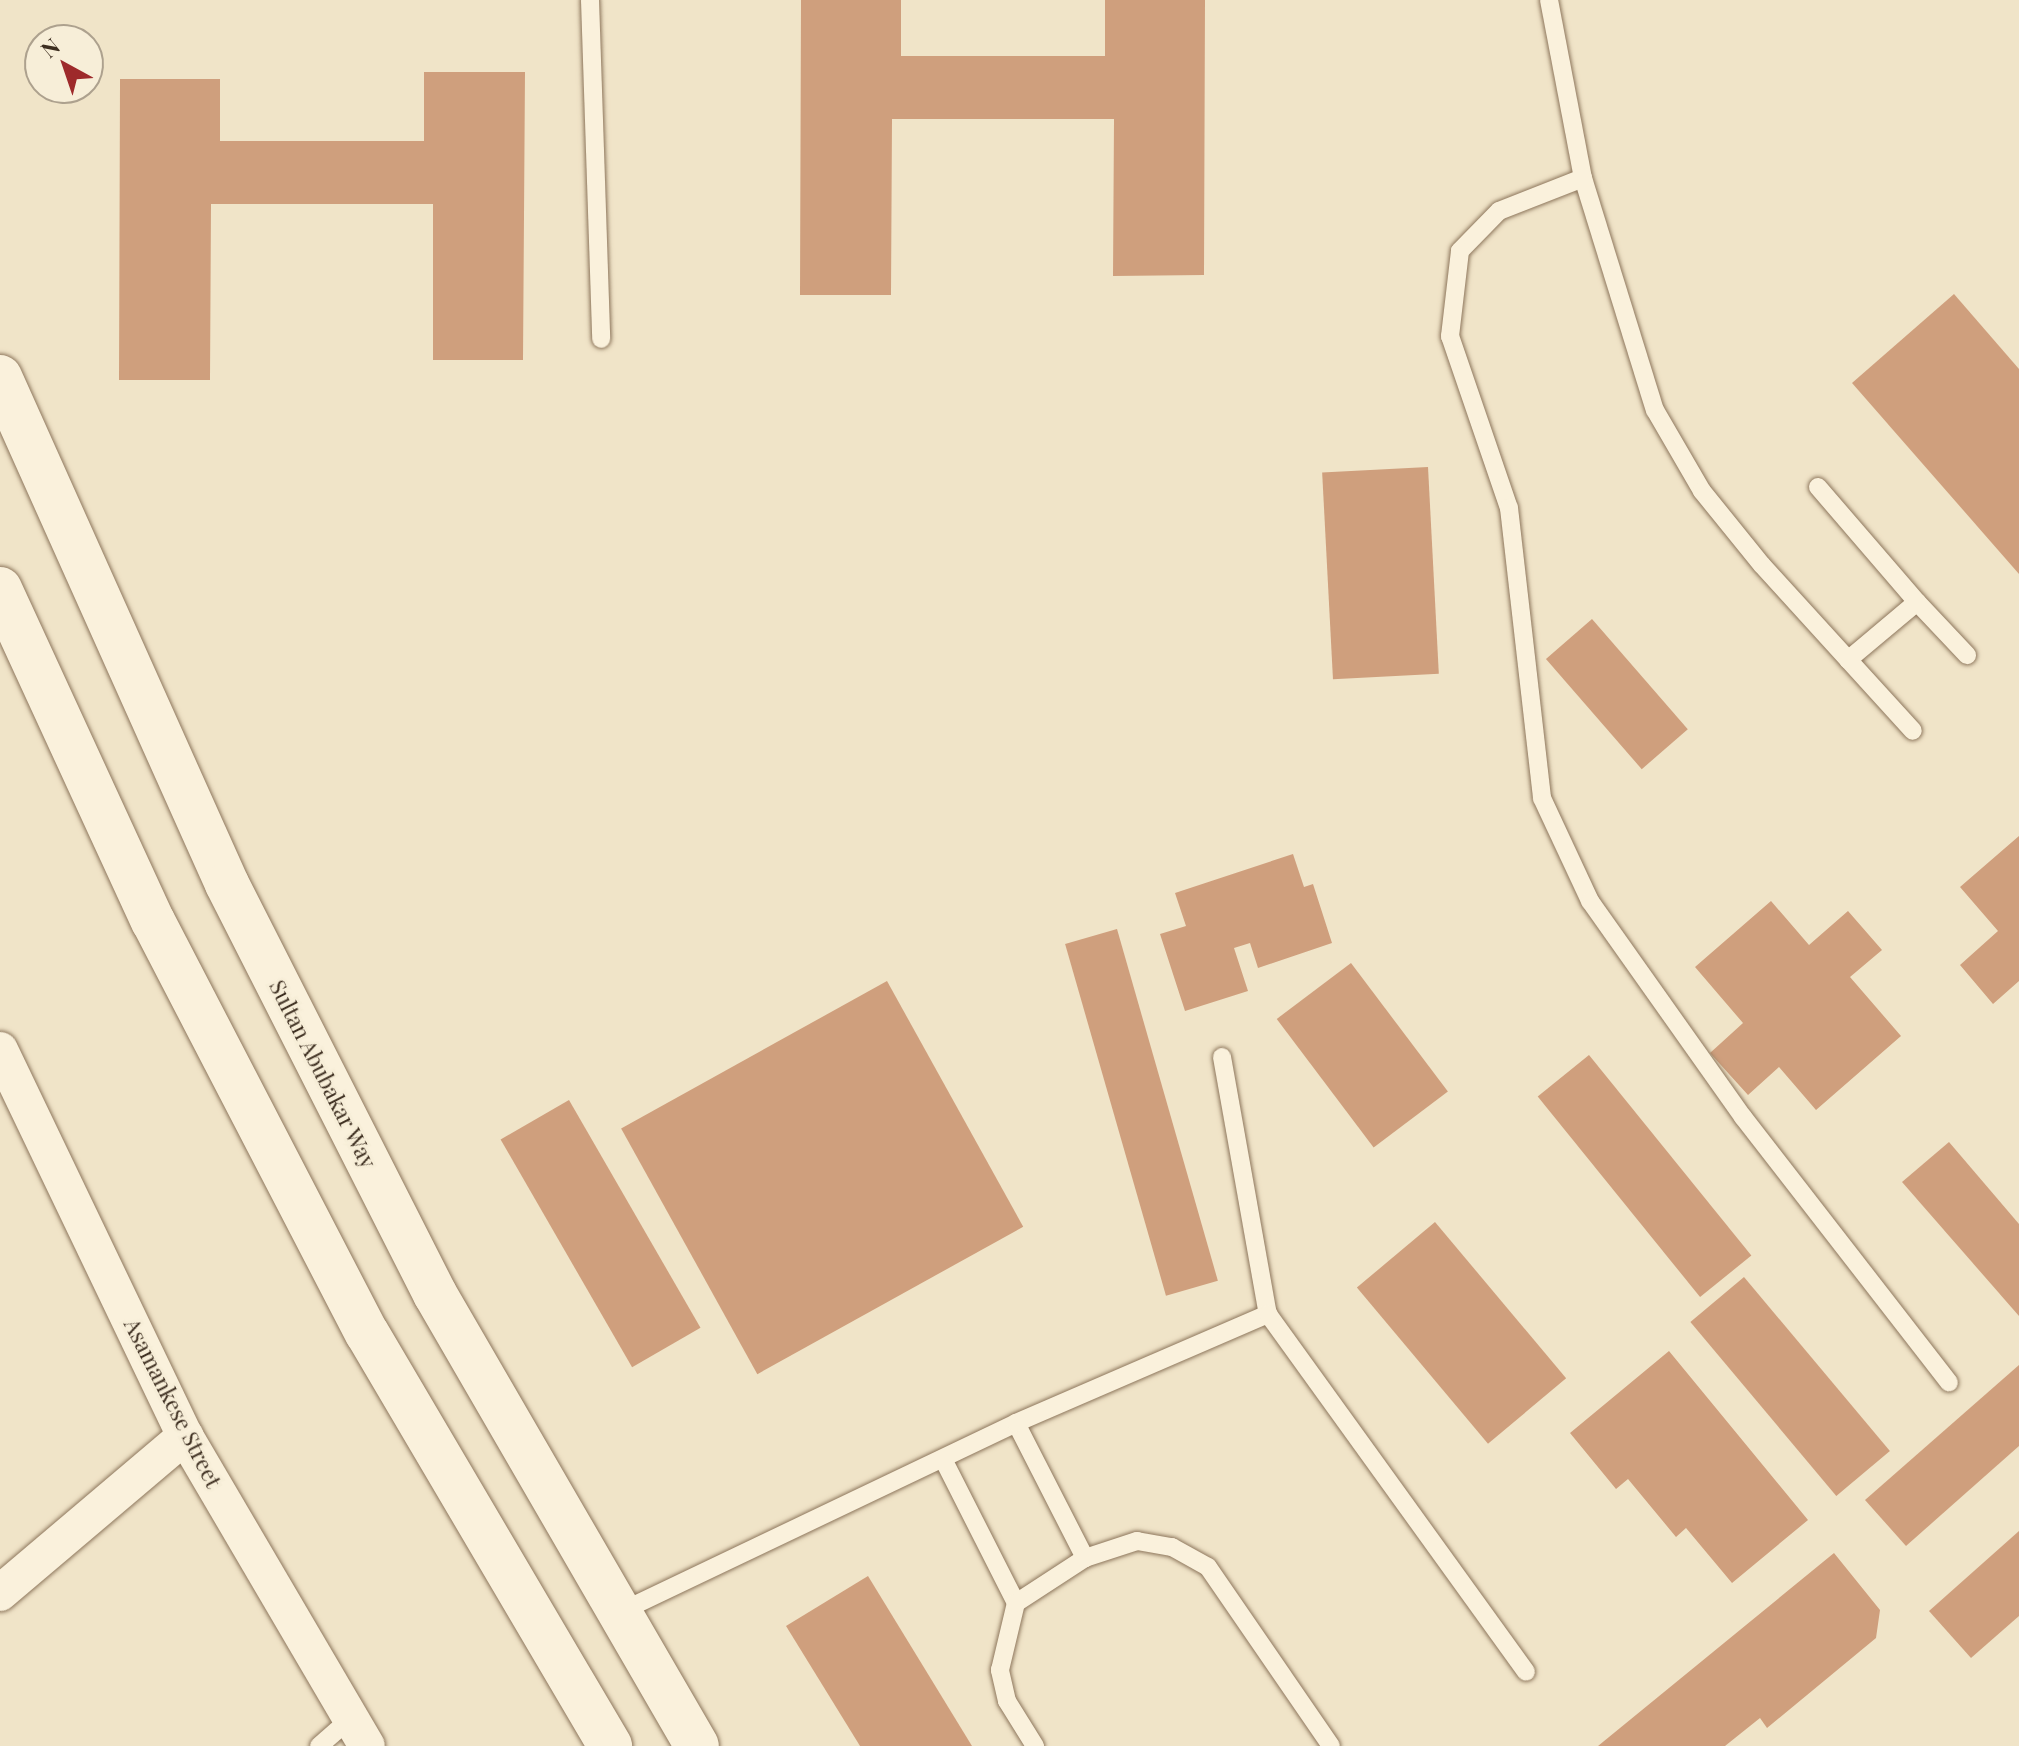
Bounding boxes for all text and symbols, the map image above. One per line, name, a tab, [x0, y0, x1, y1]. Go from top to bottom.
north arrow	[24, 24, 104, 104]
text: N	[34, 31, 66, 64]
street label: Sultan Abubakar Way	[264, 975, 382, 1173]
street label: Asamankese Street	[119, 1314, 227, 1492]

